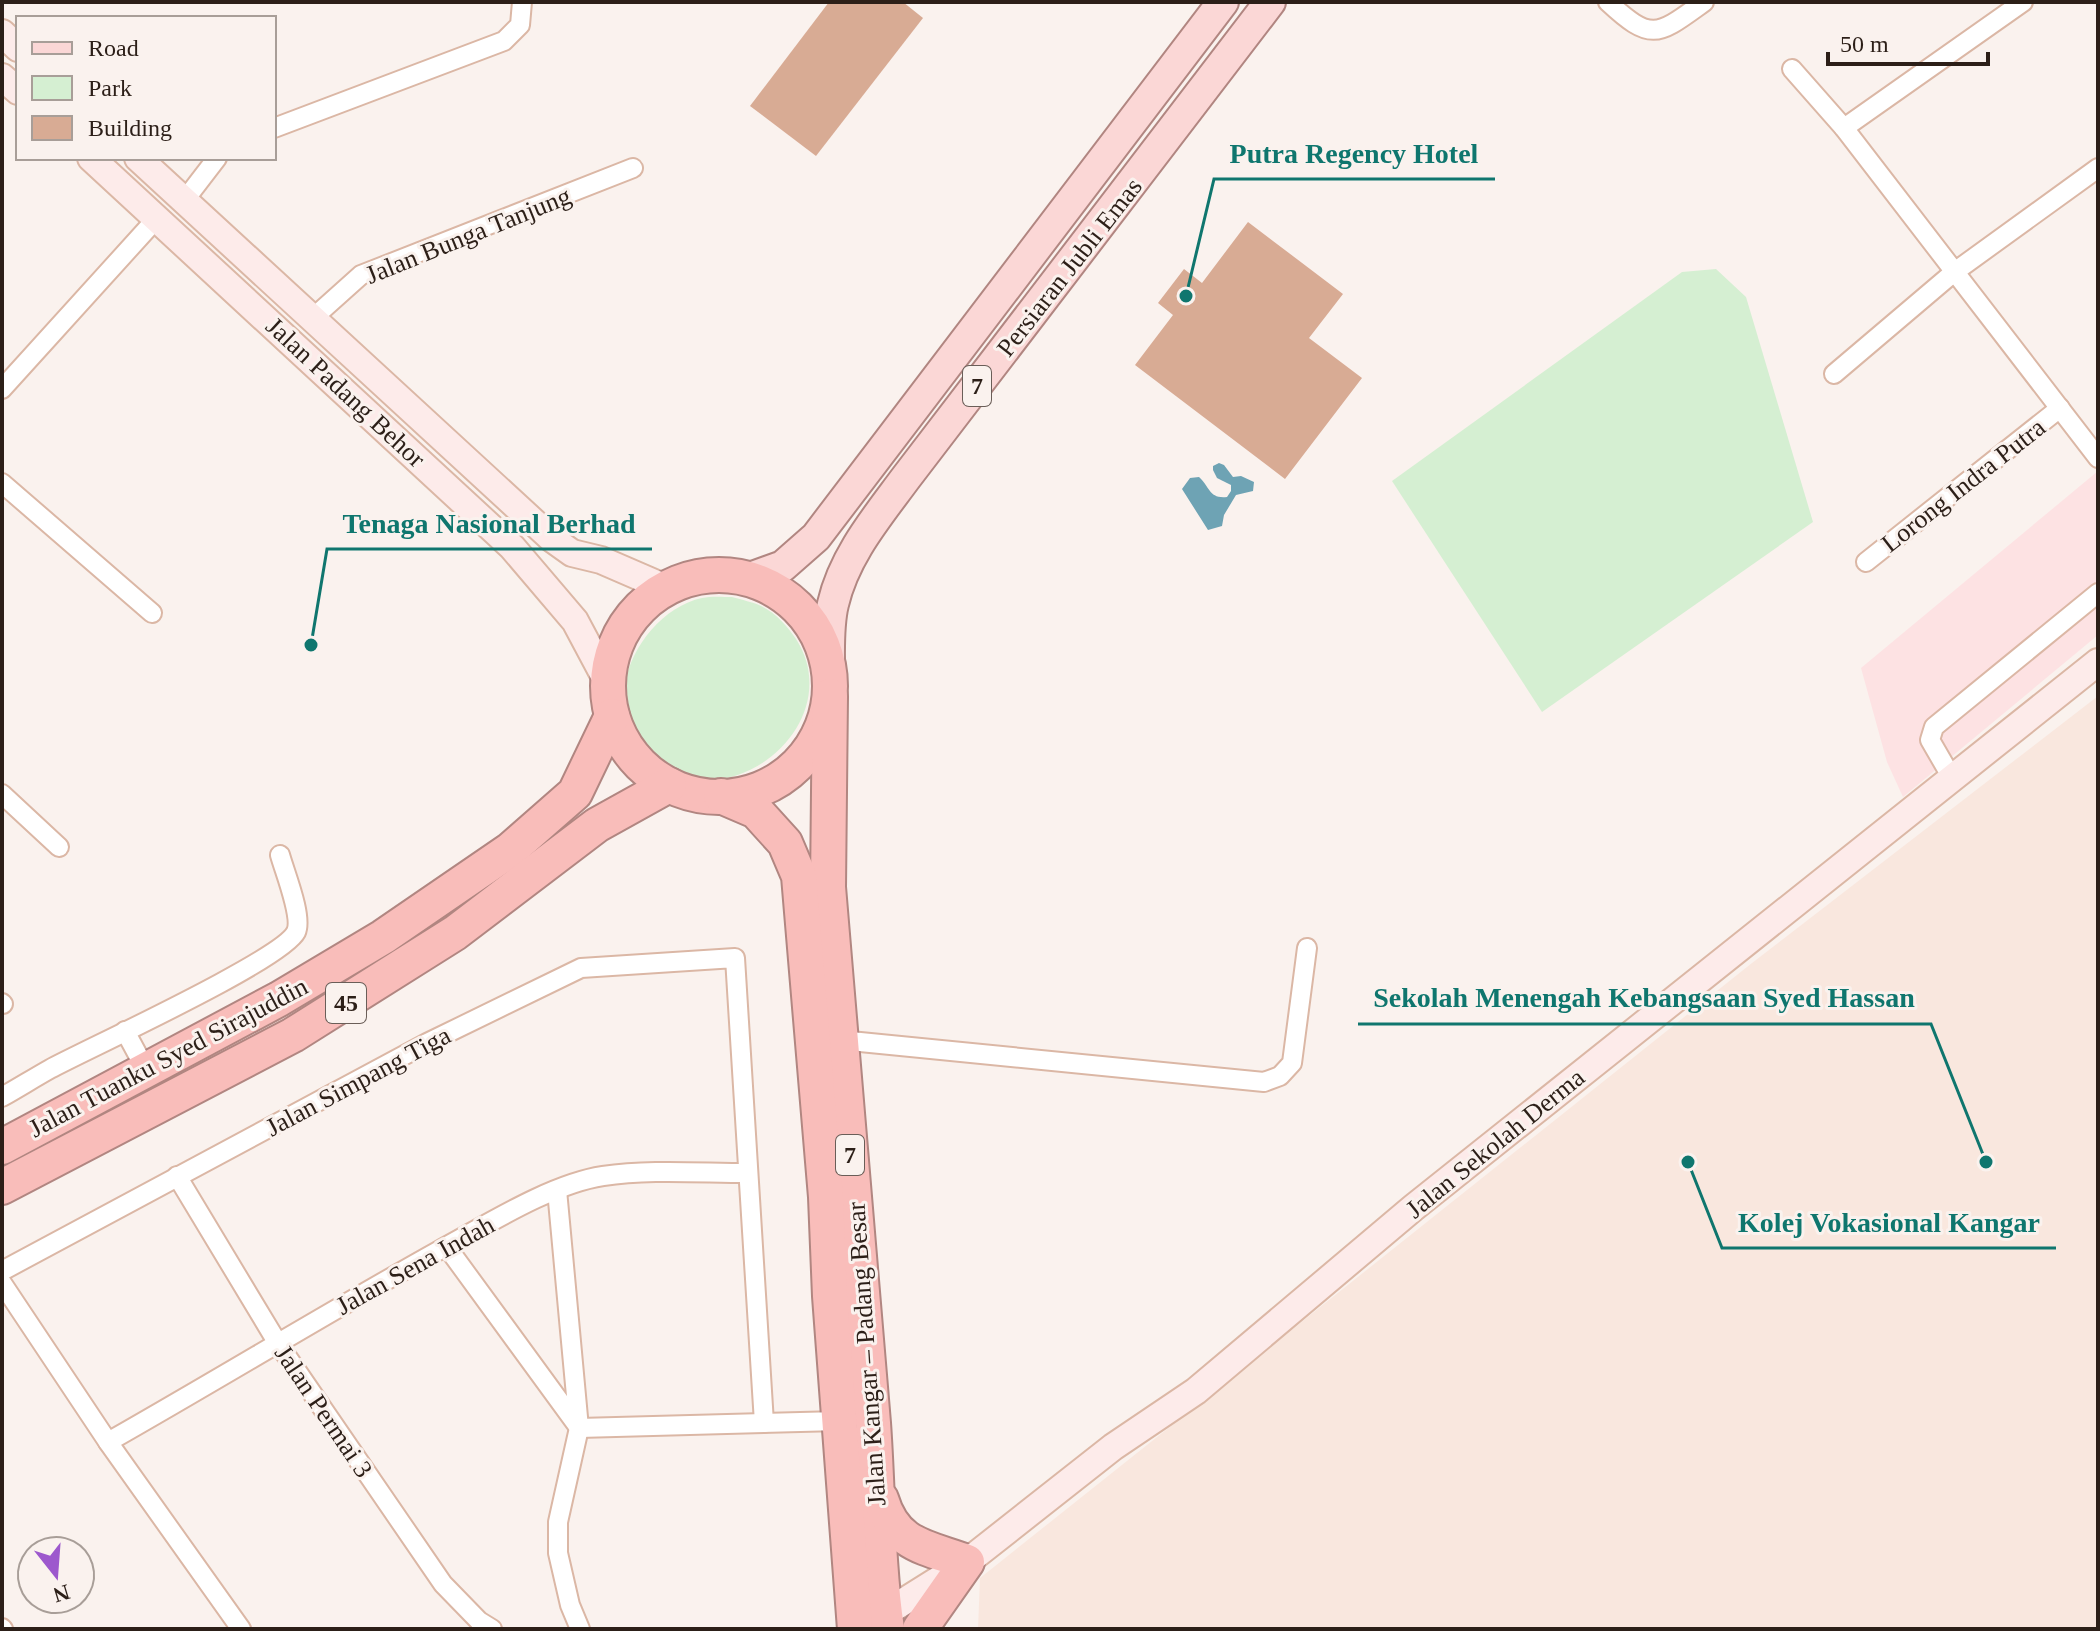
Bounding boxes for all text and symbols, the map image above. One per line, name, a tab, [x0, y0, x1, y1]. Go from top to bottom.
legend	[16, 16, 276, 160]
scale bar	[1828, 16, 1988, 66]
text: 50 m	[1840, 31, 1889, 57]
text: Road	[88, 35, 139, 61]
text: Park	[88, 75, 132, 101]
text: Building	[88, 115, 172, 141]
callout: Putra Regency Hotel	[1214, 127, 1495, 179]
text: Putra Regency Hotel	[1230, 138, 1479, 169]
street label: Persiaran Jubli Emas	[991, 172, 1148, 362]
street label: Jalan Bunga Tanjung	[361, 181, 575, 290]
street label: Jalan Padang Behor	[260, 311, 431, 474]
road number: 7	[963, 366, 991, 406]
street label: Lorong Indra Putra	[1876, 412, 2051, 558]
callout: Tenaga Nasional Berhad	[327, 497, 652, 549]
text: Tenaga Nasional Berhad	[342, 508, 636, 539]
street label: Jalan Tuanku Syed Sirajuddin	[24, 972, 312, 1143]
callout: Sekolah Menengah Kebangsaan Syed Hassan	[1358, 972, 1931, 1024]
text: Sekolah Menengah Kebangsaan Syed Hassan	[1373, 982, 1915, 1013]
road number: 45	[326, 983, 366, 1023]
street label: Jalan Simpang Tiga	[261, 1020, 456, 1142]
street label: Jalan Sekolah Derma	[1400, 1062, 1591, 1224]
road number: 7	[836, 1135, 864, 1175]
callout: Kolej Vokasional Kangar	[1722, 1196, 2056, 1248]
street label: Jalan Kangar – Padang Besar	[841, 1201, 892, 1507]
text: Kolej Vokasional Kangar	[1738, 1207, 2040, 1238]
street label: Jalan Sena Indah	[331, 1210, 499, 1321]
street label: Jalan Permai 3	[269, 1340, 378, 1483]
north arrow	[16, 1535, 96, 1615]
text: N	[50, 1579, 73, 1608]

